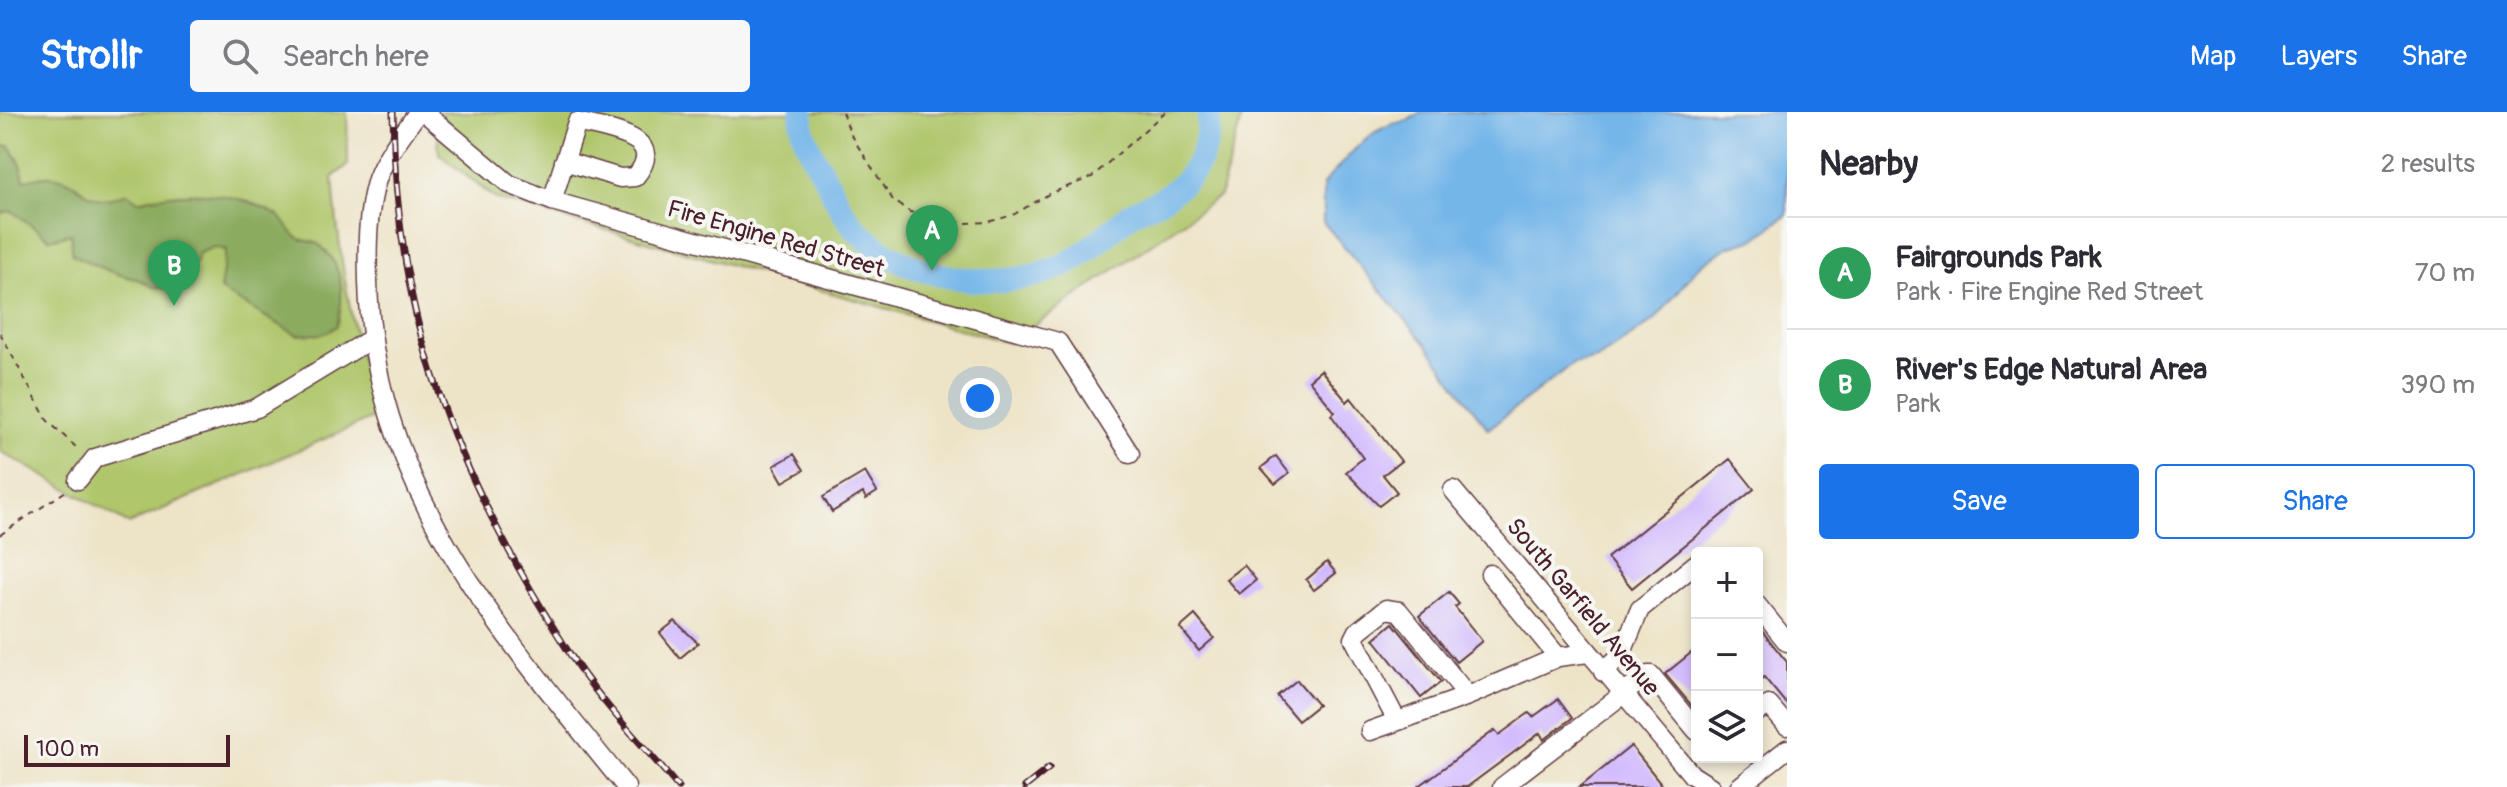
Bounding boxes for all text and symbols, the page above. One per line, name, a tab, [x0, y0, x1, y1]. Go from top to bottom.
search box	[190, 20, 750, 92]
text: Strollr	[40, 32, 142, 80]
icon: search	[218, 34, 262, 78]
text: Search here	[282, 38, 429, 75]
text: Map	[2190, 39, 2236, 74]
text: Layers	[2280, 39, 2357, 74]
text: Share	[2401, 39, 2467, 74]
text: Nearby	[1819, 143, 1918, 186]
text: 2 results	[2381, 148, 2475, 180]
street label: Fire Engine Red Street	[664, 194, 888, 284]
pin: A	[906, 205, 958, 271]
text: Fairgrounds Park	[1895, 239, 2102, 276]
pin: B	[148, 240, 200, 306]
text: A	[1837, 257, 1853, 289]
text: 70 m	[2415, 257, 2475, 289]
text: Park · Fire Engine Red Street	[1895, 276, 2203, 308]
text: River's Edge Natural Area	[1895, 351, 2207, 388]
text: B	[1838, 369, 1852, 401]
text: 390 m	[2401, 369, 2475, 401]
your location	[960, 378, 1000, 418]
text: Park	[1895, 388, 1941, 420]
button: Save	[1819, 464, 2139, 539]
button: Share	[2155, 464, 2475, 539]
street label: South Garfield Avenue	[1500, 512, 1666, 702]
map controls	[1691, 547, 1763, 763]
button: +	[1691, 547, 1763, 619]
button: −	[1691, 619, 1763, 691]
button: layers	[1691, 691, 1763, 763]
scale bar	[24, 731, 230, 767]
text: 100 m	[36, 735, 99, 763]

